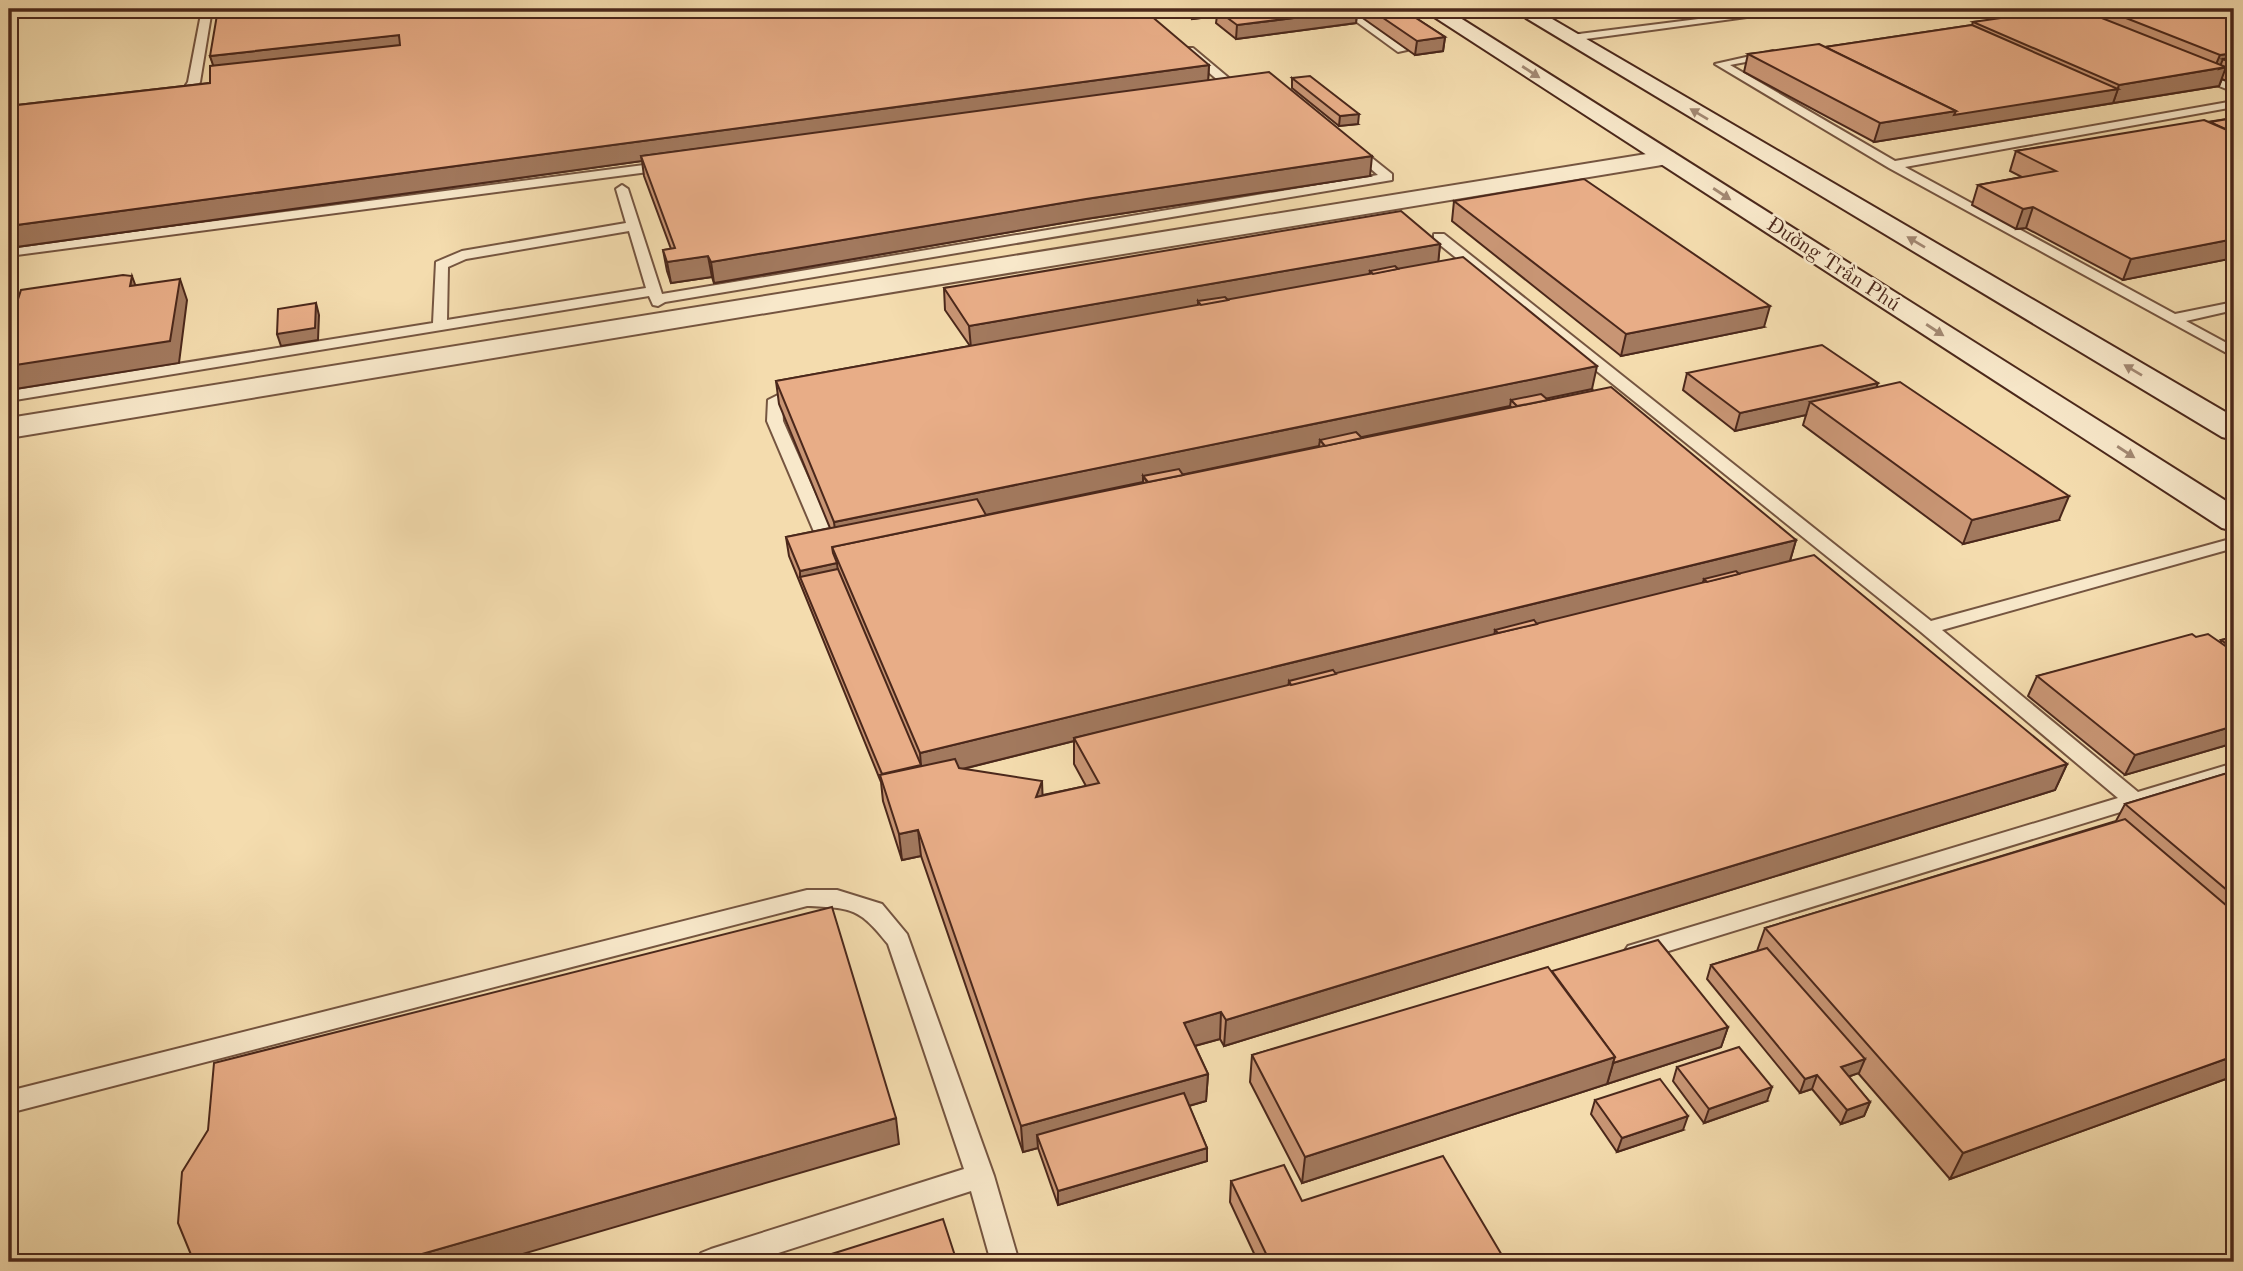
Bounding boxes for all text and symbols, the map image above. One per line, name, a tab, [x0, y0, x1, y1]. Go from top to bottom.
one-way arrow	[1521, 65, 1540, 78]
one-way arrow	[1690, 108, 1709, 120]
one-way arrow	[1712, 188, 1732, 201]
street label: Đường Trần Phú	[1763, 212, 1905, 316]
one-way arrow	[1907, 236, 1926, 248]
one-way arrow	[1925, 323, 1944, 336]
one-way arrow	[2124, 364, 2143, 376]
one-way arrow	[2117, 446, 2136, 459]

